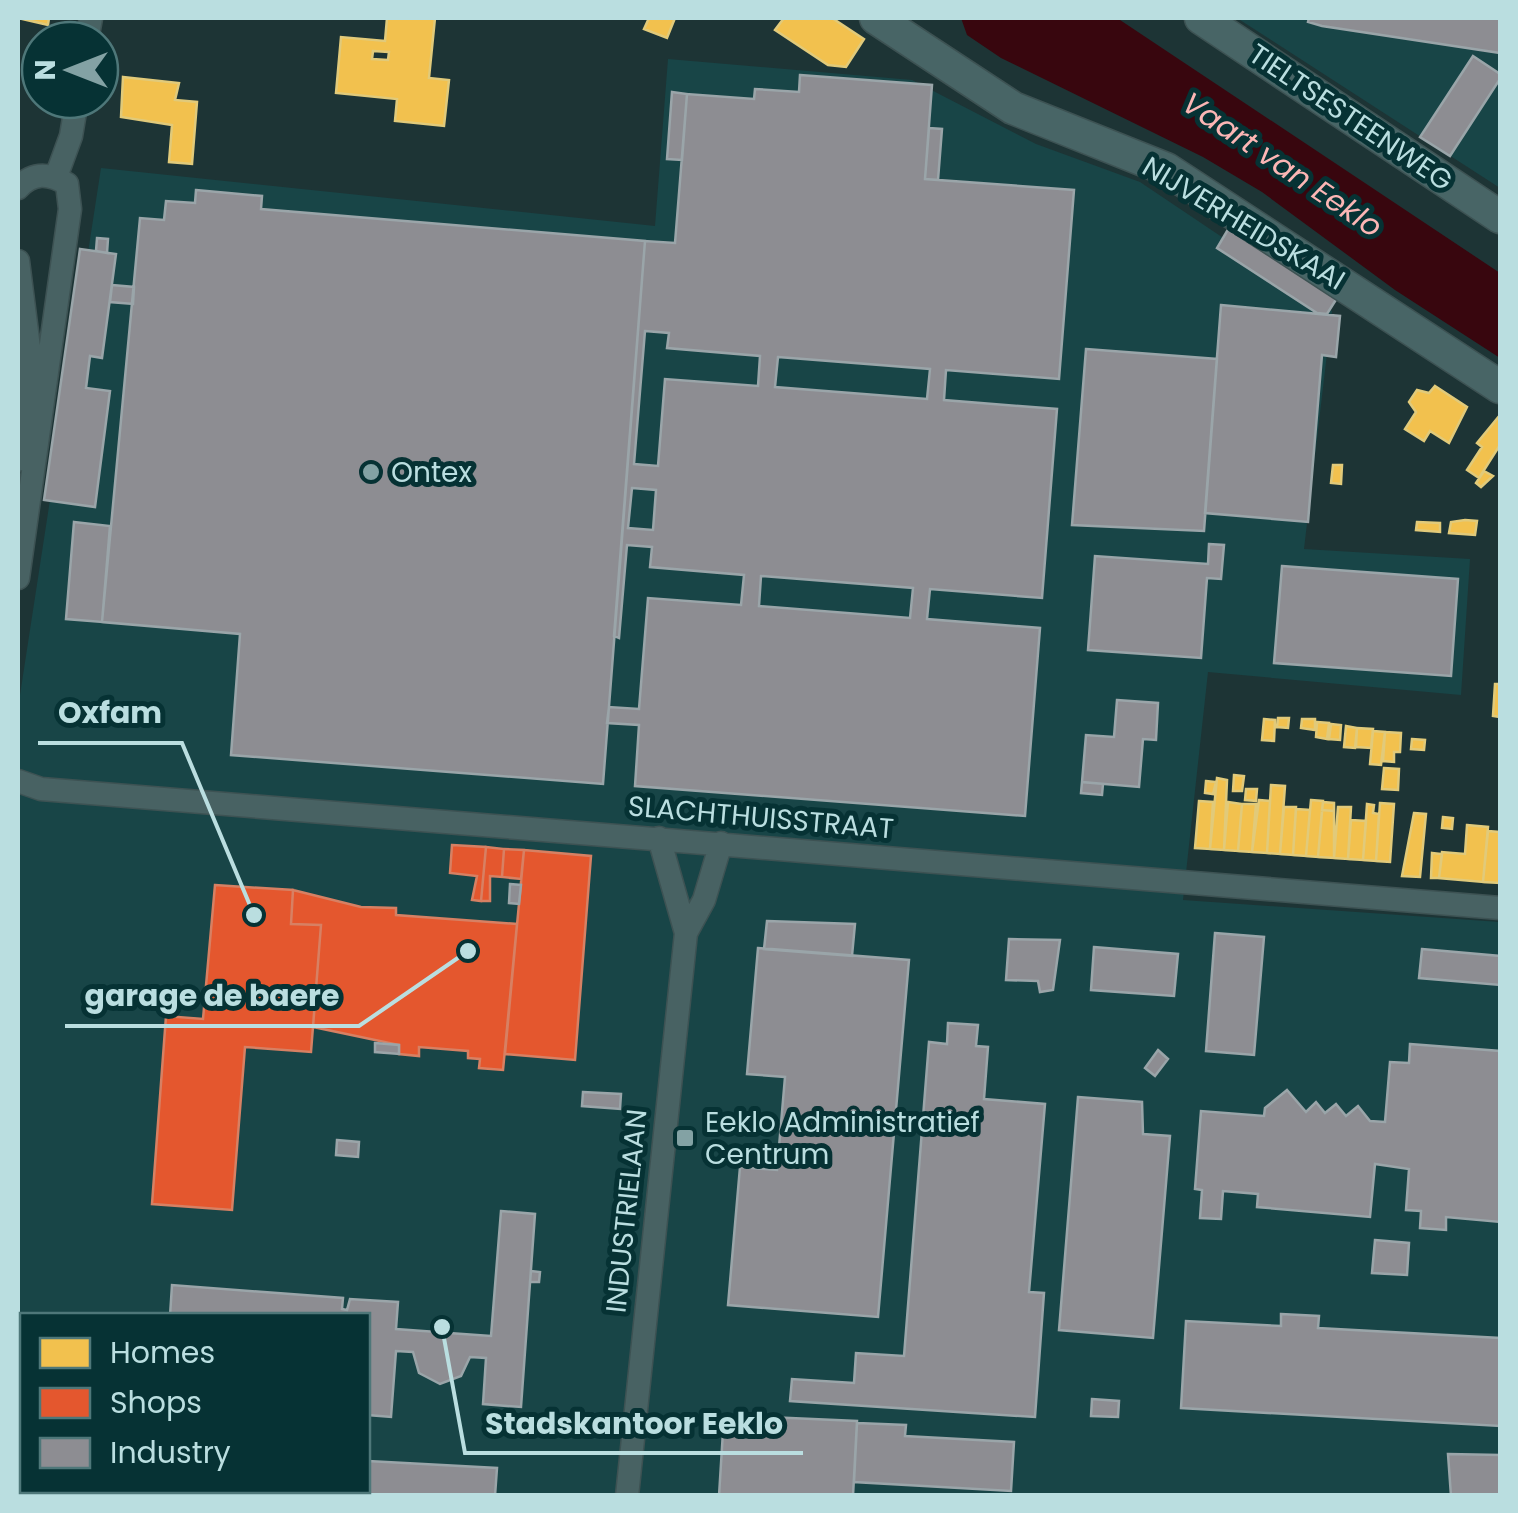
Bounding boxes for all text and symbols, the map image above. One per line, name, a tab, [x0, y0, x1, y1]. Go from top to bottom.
north arrow	[20, 20, 120, 120]
street label: TIELTSESTEENWEG	[1241, 35, 1460, 200]
text: N	[26, 59, 65, 81]
water label: Vaart van Eeklo	[1174, 82, 1391, 248]
street label: NIJVERHEIDSKAAI	[1135, 147, 1352, 299]
place label: Ontex	[391, 453, 472, 492]
marker: Ontex	[360, 461, 382, 483]
callout: Oxfam	[38, 683, 182, 743]
text: Oxfam	[58, 691, 162, 734]
street label: SLACHTHUISSTRAAT	[626, 786, 895, 849]
callout: garage de baere	[65, 966, 359, 1026]
text: garage de baere	[85, 974, 339, 1017]
place label: Eeklo Administratief Centrum	[705, 1103, 980, 1174]
street label: INDUSTRIELAAN	[596, 1107, 657, 1315]
marker: Eeklo Administratief Centrum	[674, 1127, 696, 1149]
legend	[20, 1313, 370, 1493]
text: Homes	[110, 1331, 215, 1374]
text: Shops	[110, 1381, 202, 1424]
callout: Stadskantoor Eeklo	[465, 1393, 803, 1453]
text: Stadskantoor Eeklo	[485, 1402, 783, 1445]
text: Industry	[110, 1431, 231, 1474]

